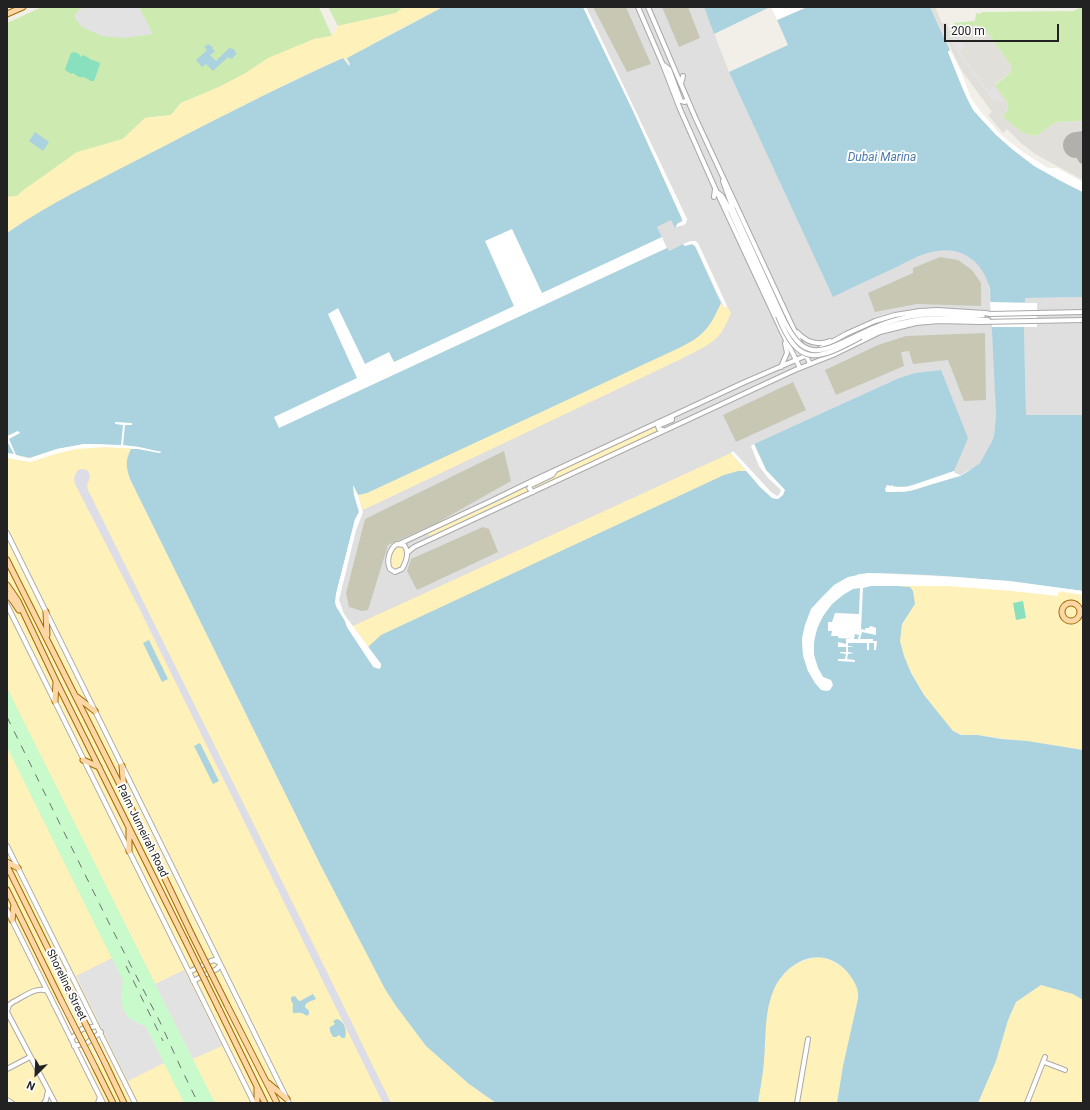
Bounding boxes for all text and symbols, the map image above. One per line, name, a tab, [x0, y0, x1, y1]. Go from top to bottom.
scale bar	[946, 16, 1061, 42]
text: 200 m	[951, 24, 985, 38]
water label: Dubai Marina	[848, 151, 916, 165]
street label: Palm Jumeirah Road	[114, 782, 170, 880]
street label: Shoreline Street	[43, 947, 89, 1023]
north arrow	[16, 1054, 56, 1094]
text: N	[25, 1078, 37, 1093]

